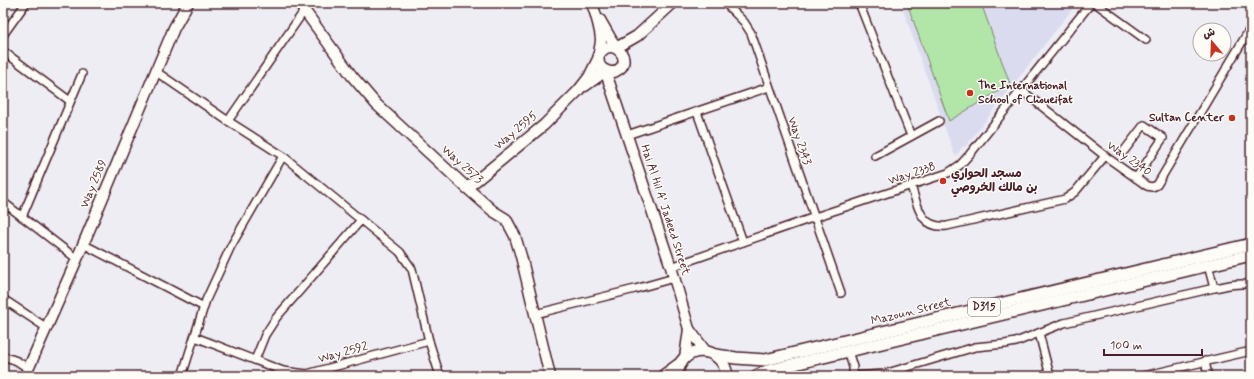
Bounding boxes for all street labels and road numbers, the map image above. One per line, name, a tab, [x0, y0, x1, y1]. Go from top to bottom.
street label: Way 2595	[491, 108, 541, 154]
street label: Way 2343	[783, 115, 815, 168]
street label: Way 2340	[1103, 138, 1155, 180]
street label: Way 2573	[438, 142, 487, 188]
street label: Hai Al Hil A' Jadeed Street	[636, 143, 694, 277]
street label: Way 2589	[77, 157, 111, 211]
street label: Way 2338	[886, 159, 938, 189]
street label: Mazoun Street	[869, 294, 953, 330]
road number: D315	[968, 298, 1000, 316]
street label: Way 2592	[316, 339, 370, 367]

